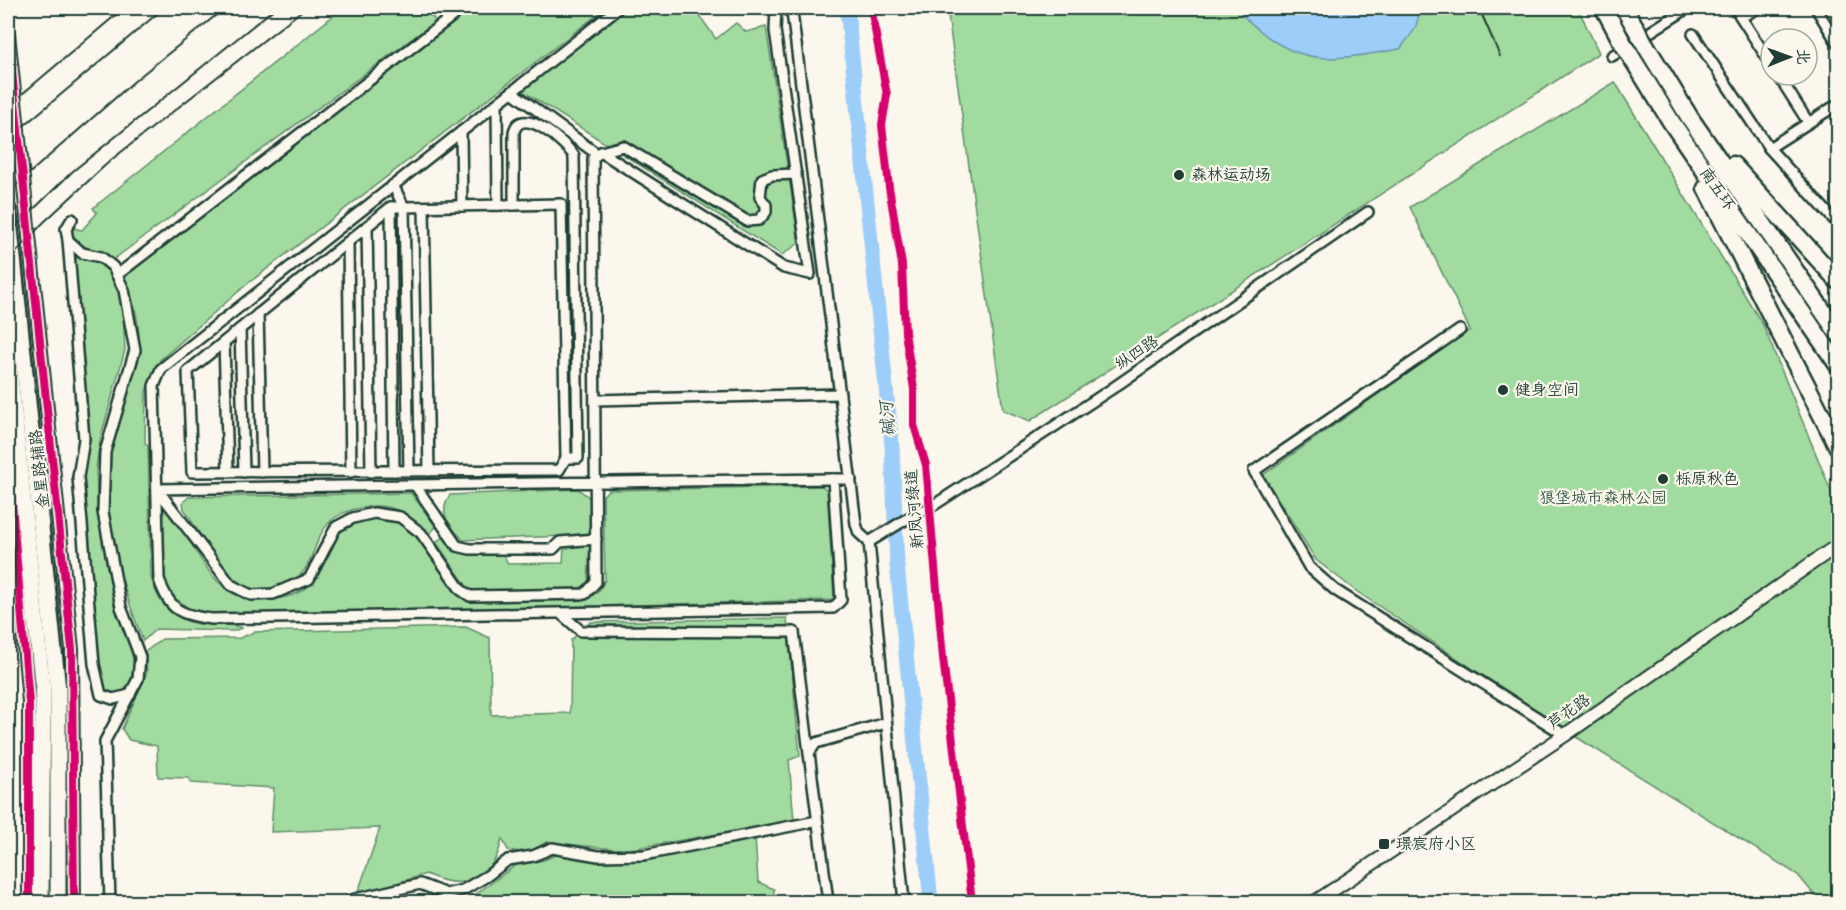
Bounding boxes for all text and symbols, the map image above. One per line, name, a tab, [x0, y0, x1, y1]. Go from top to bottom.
north arrow	[1759, 27, 1819, 87]
text: 北	[1790, 49, 1815, 65]
street label: 南五环	[1693, 162, 1741, 216]
place label: 森林运动场	[1191, 163, 1271, 188]
marker: 森林运动场	[1172, 168, 1186, 182]
street label: 纵四路	[1110, 329, 1164, 377]
place label: 健身空间	[1515, 378, 1579, 403]
marker: 健身空间	[1496, 383, 1510, 397]
water label: 碱河	[872, 397, 905, 438]
street label: 金星路辅路	[23, 428, 57, 510]
place label: 栎原秋色	[1675, 467, 1739, 492]
street label: 新凤河绿道	[899, 468, 931, 550]
marker: 栎原秋色	[1656, 472, 1670, 486]
park label: 狼垡城市森林公园	[1539, 486, 1667, 511]
street label: 芦花路	[1542, 688, 1596, 736]
place label: 璟宸府小区	[1396, 832, 1476, 857]
marker: 璟宸府小区	[1377, 837, 1391, 851]

